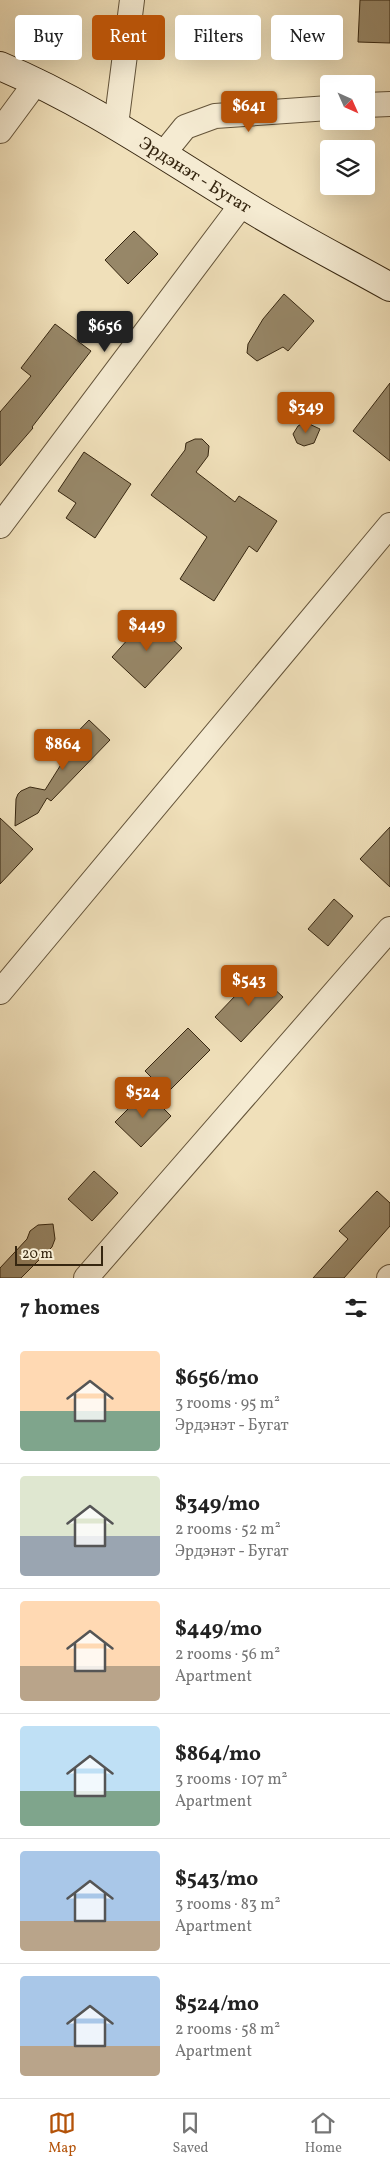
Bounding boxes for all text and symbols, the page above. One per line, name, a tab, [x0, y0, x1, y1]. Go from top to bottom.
chip: Buy	[15, 15, 82, 60]
chip: Rent	[92, 15, 165, 60]
chip: Filters	[175, 15, 261, 60]
chip: New	[271, 15, 343, 60]
north arrow	[320, 75, 375, 130]
map controls	[320, 75, 375, 195]
pin: $641	[219, 90, 279, 133]
text: $641	[232, 96, 266, 118]
street label: Эрдэнэт - Бугат	[134, 132, 256, 220]
button: layers	[320, 140, 375, 195]
pin: $656	[75, 310, 135, 353]
text: $656	[88, 316, 122, 338]
pin: $349	[276, 392, 336, 434]
text: $349	[288, 397, 324, 419]
pin: $449	[117, 610, 177, 652]
text: $449	[129, 615, 165, 637]
pin: $864	[33, 728, 93, 771]
text: $864	[45, 734, 81, 756]
pin: $543	[219, 964, 279, 1007]
text: $543	[232, 970, 266, 992]
pin: $524	[113, 1076, 173, 1119]
text: $524	[126, 1082, 160, 1104]
scale bar	[15, 1243, 102, 1266]
text: 20 m	[22, 1245, 53, 1264]
text: 7 homes	[20, 1294, 100, 1323]
icon: filters	[342, 1294, 370, 1322]
text: $656/mo	[175, 1364, 259, 1393]
icon: home	[60, 1371, 120, 1431]
text: 3 rooms · 95 m²	[175, 1393, 280, 1415]
text: Эрдэнэт - Бугат	[175, 1415, 289, 1437]
text: $349/mo	[175, 1490, 260, 1519]
icon: home	[60, 1496, 120, 1556]
text: 2 rooms · 52 m²	[175, 1519, 281, 1541]
text: Эрдэнэт - Бугат	[175, 1541, 289, 1563]
text: $449/mo	[175, 1615, 262, 1644]
icon: home	[60, 1621, 120, 1681]
text: 2 rooms · 56 m²	[175, 1644, 280, 1666]
text: Apartment	[175, 1666, 252, 1688]
text: $864/mo	[175, 1740, 261, 1769]
icon: home	[60, 1746, 120, 1806]
text: 3 rooms · 107 m²	[175, 1769, 288, 1791]
text: Apartment	[175, 1791, 252, 1813]
text: $543/mo	[175, 1865, 258, 1894]
icon: home	[60, 1871, 120, 1931]
text: 3 rooms · 83 m²	[175, 1894, 280, 1916]
text: Apartment	[175, 1916, 252, 1938]
text: $524/mo	[175, 1990, 259, 2019]
icon: home	[60, 1996, 120, 2056]
text: 2 rooms · 58 m²	[175, 2019, 280, 2041]
text: Apartment	[175, 2041, 252, 2063]
tab: Map	[48, 2109, 76, 2158]
tab: Saved	[172, 2109, 209, 2158]
tab: Home	[305, 2109, 342, 2158]

